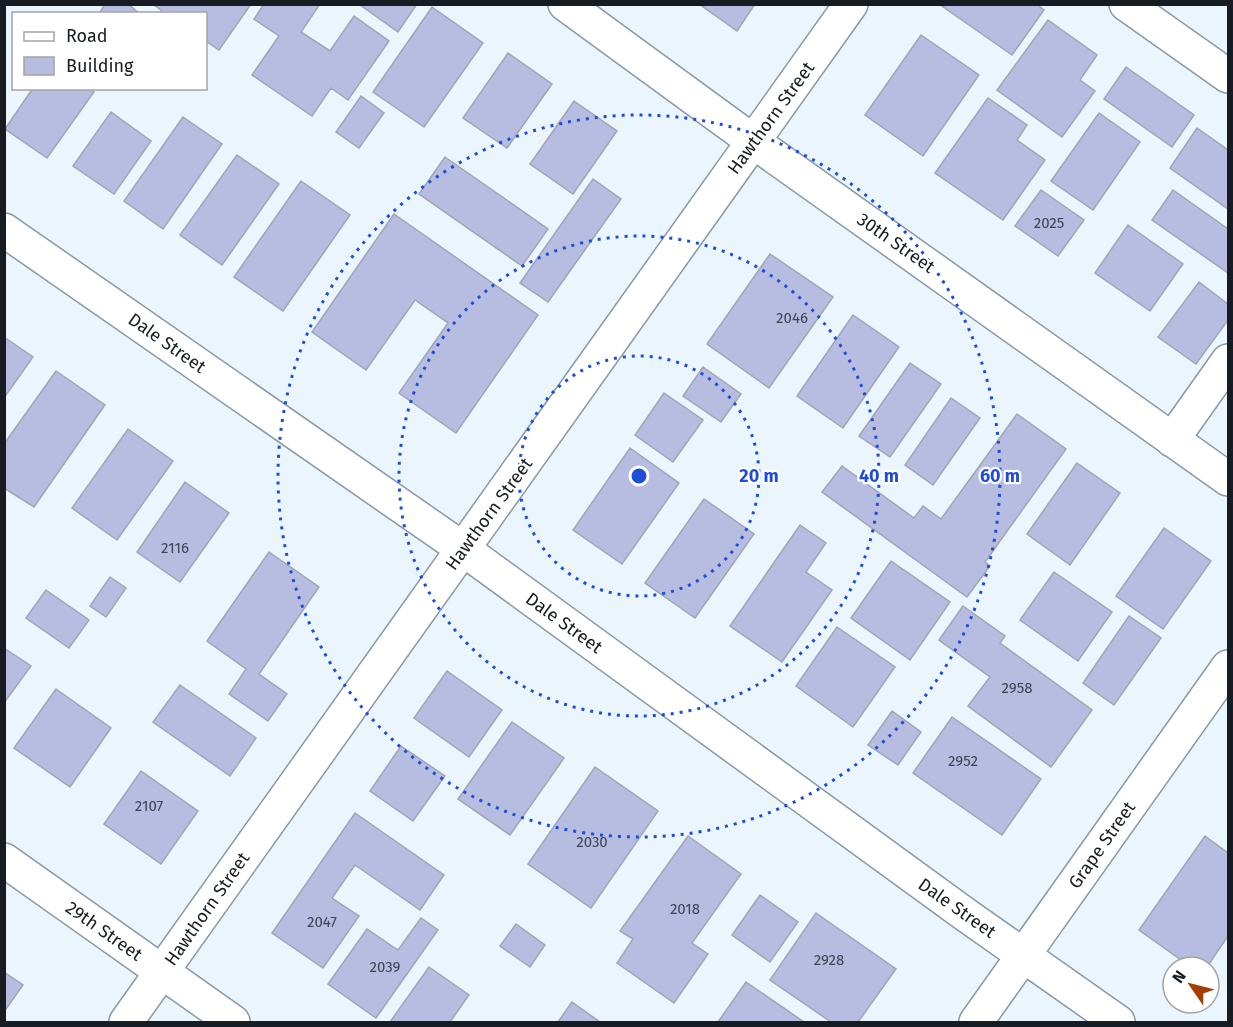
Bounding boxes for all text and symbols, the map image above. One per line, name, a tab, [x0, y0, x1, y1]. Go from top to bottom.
legend	[12, 12, 207, 90]
text: Road	[66, 25, 108, 47]
text: Building	[66, 55, 134, 77]
street label: Hawthorn Street	[723, 57, 819, 178]
street label: 30th Street	[853, 208, 939, 278]
house number: 2025	[1034, 214, 1064, 232]
street label: Dale Street	[124, 308, 210, 378]
house number: 2046	[776, 309, 808, 327]
street label: Hawthorn Street	[441, 453, 537, 574]
text: 20 m	[739, 465, 779, 487]
text: 40 m	[859, 465, 899, 487]
text: 60 m	[980, 465, 1020, 487]
centre of rings	[629, 466, 649, 486]
house number: 2116	[161, 539, 189, 557]
street label: Dale Street	[521, 588, 607, 659]
house number: 2958	[1002, 679, 1032, 697]
house number: 2952	[948, 752, 978, 770]
house number: 2107	[135, 797, 163, 815]
street label: Grape Street	[1064, 797, 1140, 893]
house number: 2030	[576, 833, 608, 851]
street label: Hawthorn Street	[160, 848, 255, 970]
street label: Dale Street	[914, 873, 1000, 943]
street label: 29th Street	[61, 897, 147, 966]
house number: 2018	[670, 900, 700, 918]
house number: 2047	[307, 913, 337, 931]
house number: 2928	[814, 951, 844, 969]
north arrow	[1161, 955, 1221, 1015]
house number: 2039	[370, 958, 401, 976]
text: N	[1168, 967, 1190, 986]

